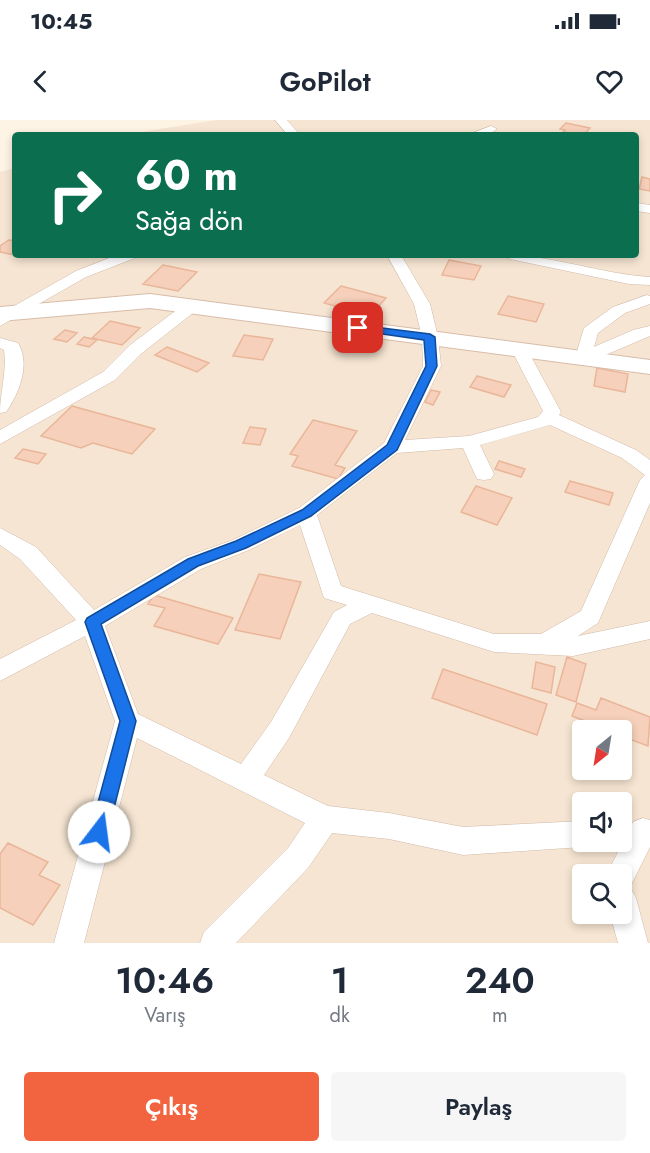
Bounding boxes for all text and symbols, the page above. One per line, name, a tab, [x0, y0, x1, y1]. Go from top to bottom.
text: 10:45	[30, 5, 92, 37]
text: GoPilot	[279, 62, 371, 101]
icon: back	[24, 65, 57, 98]
icon: heart	[593, 65, 626, 98]
text: 60 m	[135, 145, 238, 206]
icon: right	[36, 156, 114, 234]
text: Sağa dön	[135, 201, 244, 240]
pin	[332, 302, 383, 353]
icon: arrive	[341, 311, 374, 344]
north arrow	[572, 720, 632, 780]
map controls	[572, 720, 632, 924]
button: sound	[572, 792, 632, 852]
position arrow	[67, 800, 131, 864]
button: search	[572, 864, 632, 924]
text: 10:46	[115, 954, 214, 1006]
text: 1	[331, 954, 349, 1006]
text: 240	[465, 954, 535, 1006]
text: Varış	[144, 1001, 185, 1030]
text: dk	[330, 1001, 350, 1030]
text: m	[492, 1001, 508, 1030]
button: Çıkış	[24, 1072, 319, 1141]
button: Paylaş	[331, 1072, 626, 1141]

